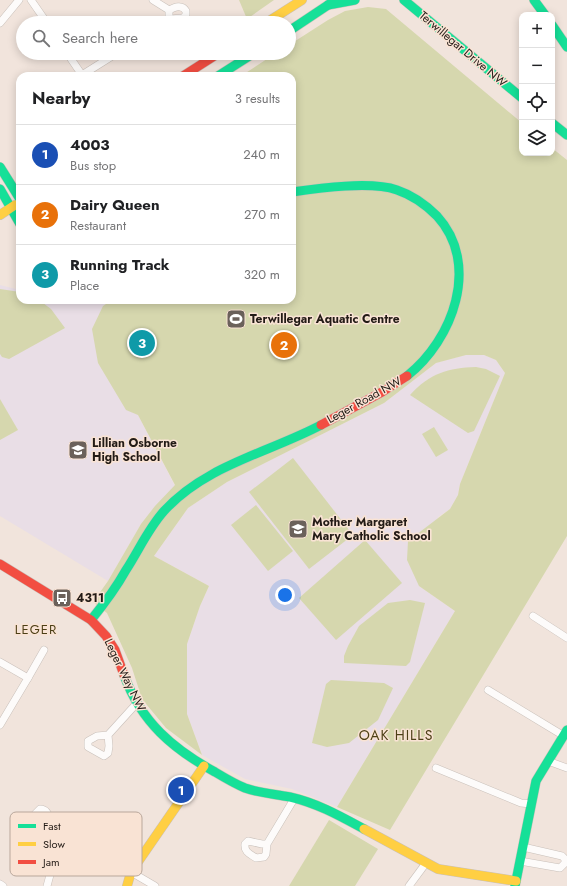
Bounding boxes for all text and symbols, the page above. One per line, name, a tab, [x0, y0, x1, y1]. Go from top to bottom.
street label: Terwillegar Drive NW	[415, 7, 511, 91]
map controls	[519, 12, 555, 156]
button: +	[519, 12, 555, 48]
search box	[16, 16, 296, 60]
icon: search	[30, 27, 52, 49]
text: Search here	[62, 27, 138, 49]
button: −	[519, 48, 555, 84]
button: locate	[519, 84, 555, 120]
text: Nearby	[32, 86, 90, 110]
text: 3 results	[235, 89, 280, 108]
button: layers	[519, 120, 555, 156]
text: 4003	[70, 134, 110, 156]
text: 1	[42, 145, 48, 164]
text: 240 m	[243, 145, 280, 164]
text: Bus stop	[70, 156, 116, 175]
text: Dairy Queen	[70, 194, 160, 216]
text: 2	[41, 205, 49, 224]
text: 270 m	[244, 205, 280, 224]
text: Restaurant	[70, 216, 126, 235]
text: Running Track	[70, 254, 170, 276]
text: 3	[41, 265, 49, 284]
text: 320 m	[244, 265, 280, 284]
text: Place	[70, 276, 99, 295]
sports icon: Terwillegar Aquatic Centre	[225, 308, 247, 330]
place label: Terwillegar Aquatic Centre	[250, 310, 400, 328]
pin: 3	[129, 328, 155, 358]
pin: 2	[271, 330, 297, 360]
street label: Leger Road NW	[323, 372, 405, 428]
place label: Lillian Osborne High School	[92, 434, 177, 466]
school or university icon: Lillian Osborne High School	[67, 439, 89, 461]
place label: Mother Margaret Mary Catholic School	[312, 513, 431, 545]
school or university icon: Mother Margaret Mary Catholic School	[287, 518, 309, 540]
your location	[275, 585, 295, 605]
bus stop icon: 4311	[51, 587, 73, 609]
place label: 4311	[76, 589, 104, 607]
district label: LEGER	[15, 620, 57, 639]
street label: Leger Way NW	[100, 636, 150, 714]
district label: OAK HILLS	[359, 725, 433, 745]
pin: 1	[168, 775, 194, 805]
legend	[10, 812, 142, 876]
text: Fast	[43, 818, 61, 834]
text: Slow	[43, 836, 65, 852]
text: Jam	[41, 854, 60, 870]

